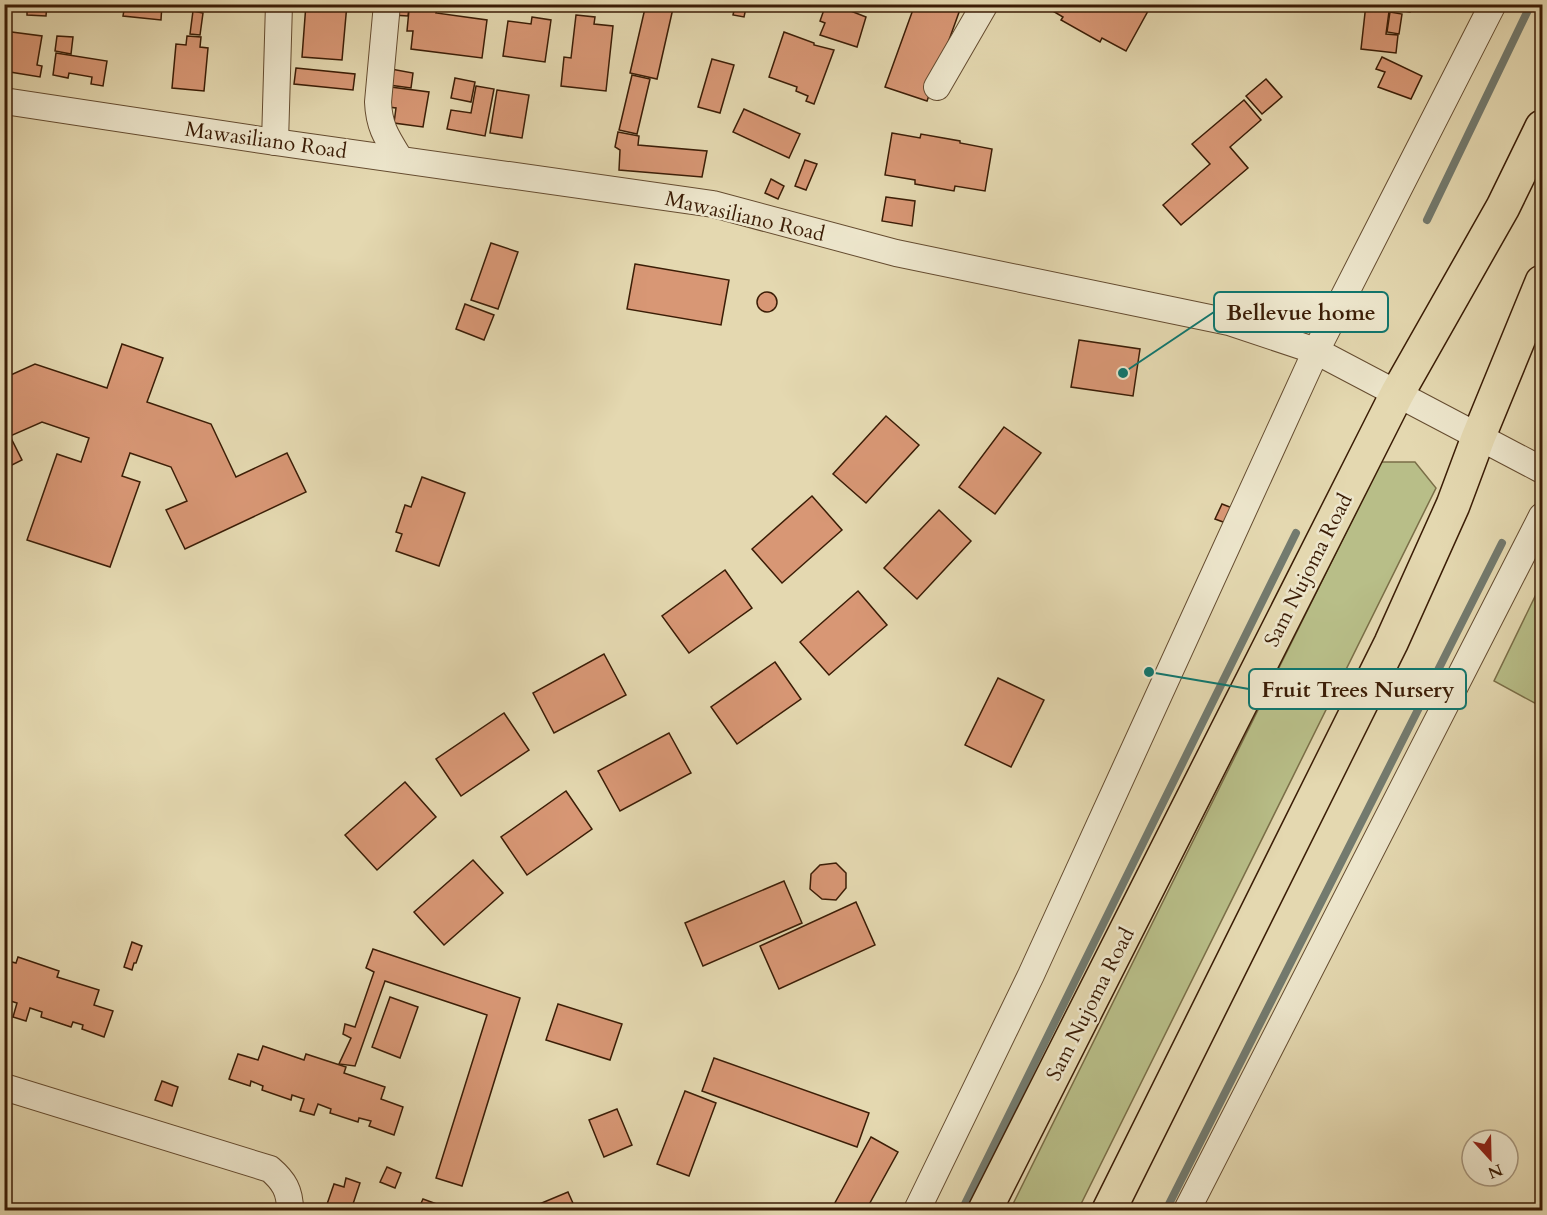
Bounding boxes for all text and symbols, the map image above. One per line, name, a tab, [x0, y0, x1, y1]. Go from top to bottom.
street label: Mawasiliano Road	[183, 115, 349, 166]
street label: Mawasiliano Road	[662, 184, 828, 249]
callout: Bellevue home	[1214, 292, 1388, 332]
text: Bellevue home	[1226, 298, 1376, 328]
street label: Sam Nujoma Road	[1257, 489, 1360, 652]
callout: Fruit Trees Nursery	[1249, 669, 1466, 709]
text: Fruit Trees Nursery	[1262, 675, 1455, 705]
street label: Sam Nujoma Road	[1039, 923, 1142, 1086]
north arrow	[1460, 1128, 1520, 1188]
text: N	[1485, 1158, 1506, 1184]

